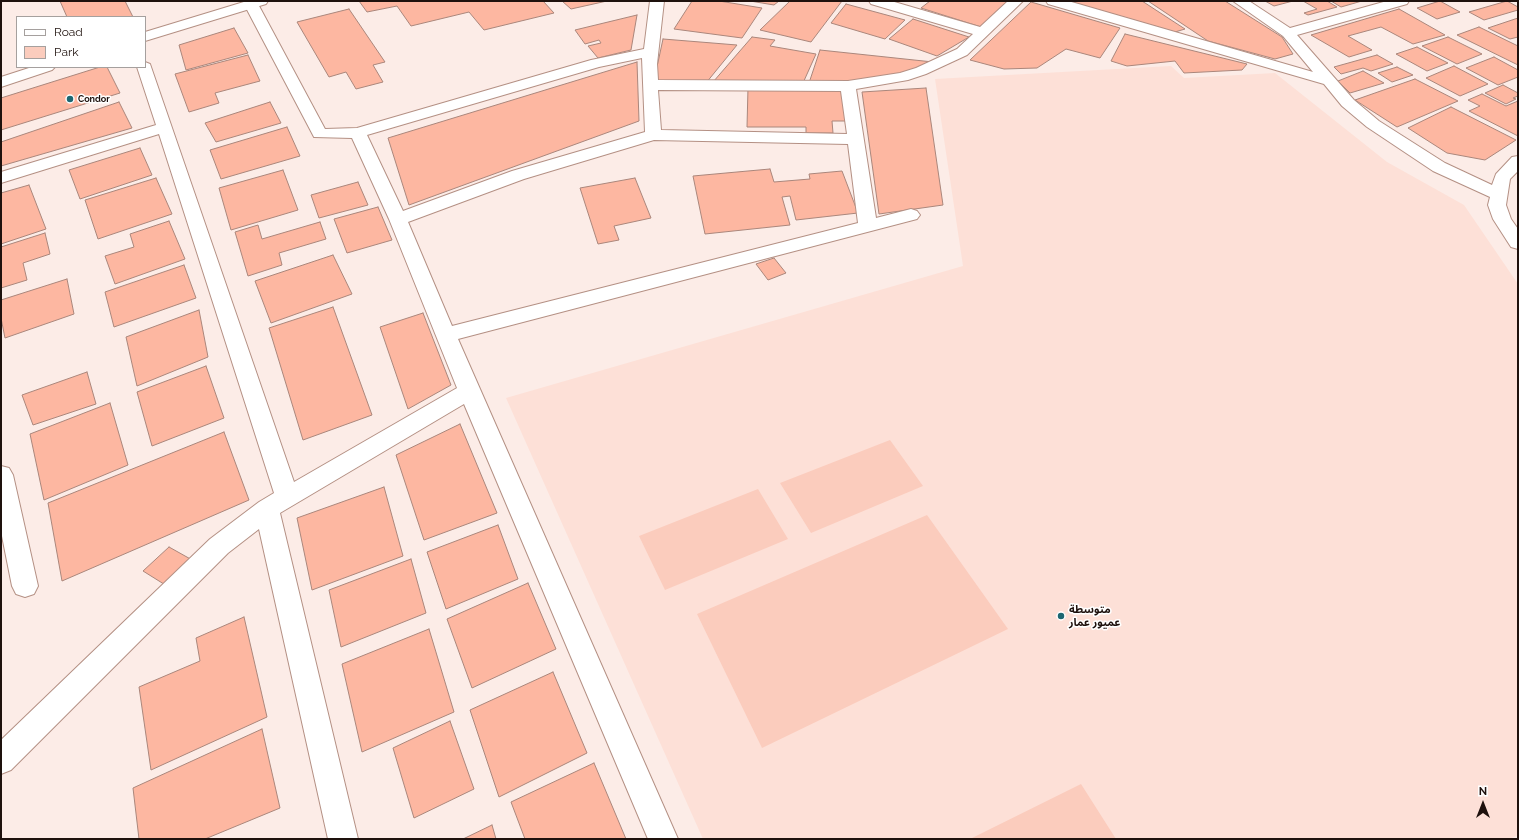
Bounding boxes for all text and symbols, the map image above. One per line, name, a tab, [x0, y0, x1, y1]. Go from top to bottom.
legend	[16, 16, 146, 68]
text: Road	[54, 25, 83, 39]
text: Park	[54, 45, 79, 59]
marker: Condor	[65, 94, 75, 104]
place label: Condor	[78, 94, 110, 104]
place label: متوسطة عميور عمار	[1069, 603, 1120, 629]
marker: متوسطة عميور عمار	[1056, 611, 1066, 621]
north arrow	[1463, 784, 1503, 824]
text: N	[1479, 785, 1487, 798]

